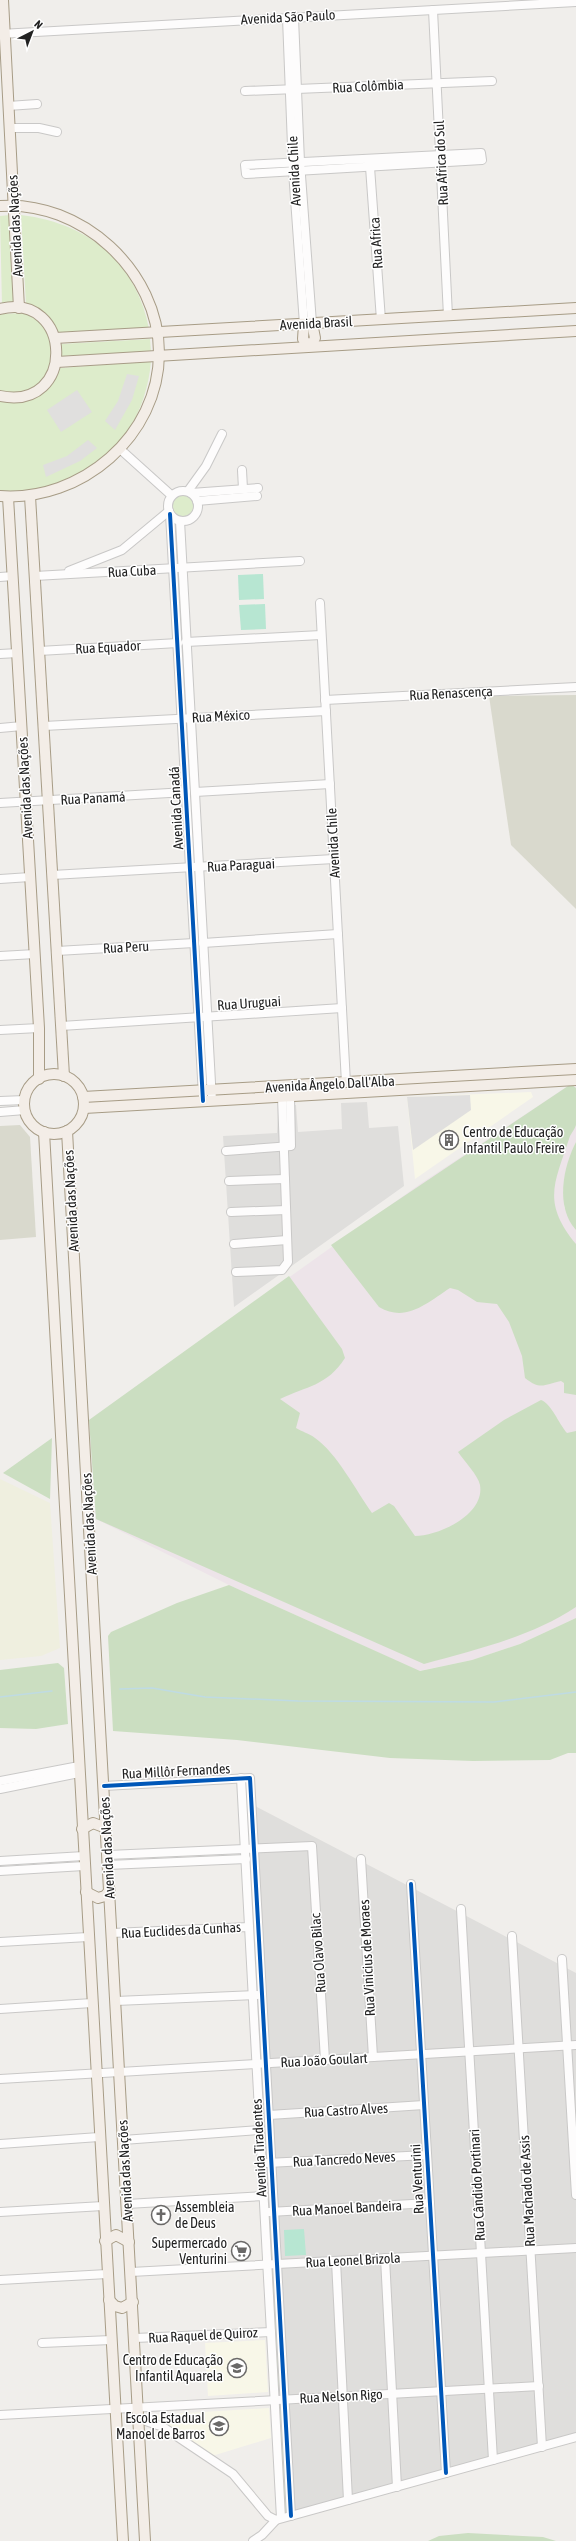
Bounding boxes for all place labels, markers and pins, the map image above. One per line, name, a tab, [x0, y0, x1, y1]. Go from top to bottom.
place label: Centro de Educação Infantil Paulo Freire	[463, 1124, 565, 1156]
building icon: Centro de Educação Infantil Paulo Freire	[438, 1129, 460, 1151]
place label: Assembleia de Deus	[175, 2199, 234, 2231]
church icon: Assembleia de Deus	[150, 2204, 172, 2226]
place label: Supermercado Venturini	[152, 2235, 227, 2267]
supermarket icon: Supermercado Venturini	[230, 2240, 252, 2262]
place label: Centro de Educação Infantil Aquarela	[123, 2352, 223, 2384]
school or university icon: Centro de Educação Infantil Aquarela	[226, 2357, 248, 2379]
place label: Escola Estadual Manoel de Barros	[116, 2410, 205, 2442]
school or university icon: Escola Estadual Manoel de Barros	[208, 2415, 230, 2437]

